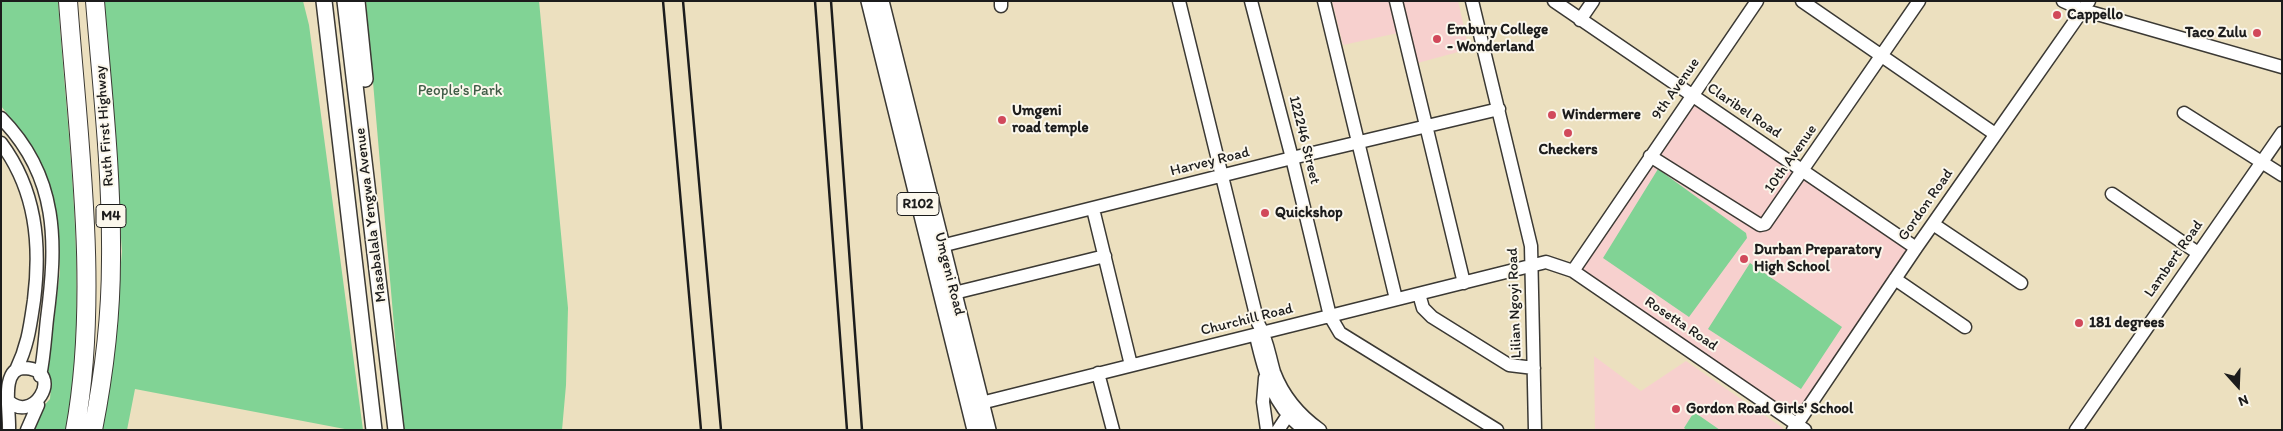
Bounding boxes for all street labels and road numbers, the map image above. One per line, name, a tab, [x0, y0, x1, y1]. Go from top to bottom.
street label: 9th Avenue	[1648, 55, 1704, 123]
street label: Ruth First Highway	[92, 65, 118, 187]
street label: Claribel Road	[1703, 79, 1785, 143]
street label: 122246 Street	[1284, 94, 1324, 186]
street label: 10th Avenue	[1761, 121, 1821, 197]
street label: Masabalala Yengwa Avenue	[351, 127, 391, 303]
street label: Harvey Road	[1169, 143, 1251, 181]
street label: Gordon Road	[1895, 166, 1957, 244]
road number: R102	[897, 192, 939, 215]
road number: M4	[96, 205, 126, 228]
street label: Lambert Road	[2141, 217, 2207, 301]
street label: Umgeni Road	[930, 230, 968, 318]
street label: Lilian Ngoyi Road	[1504, 247, 1526, 359]
street label: Rosetta Road	[1641, 293, 1721, 355]
street label: Churchill Road	[1199, 300, 1295, 340]

